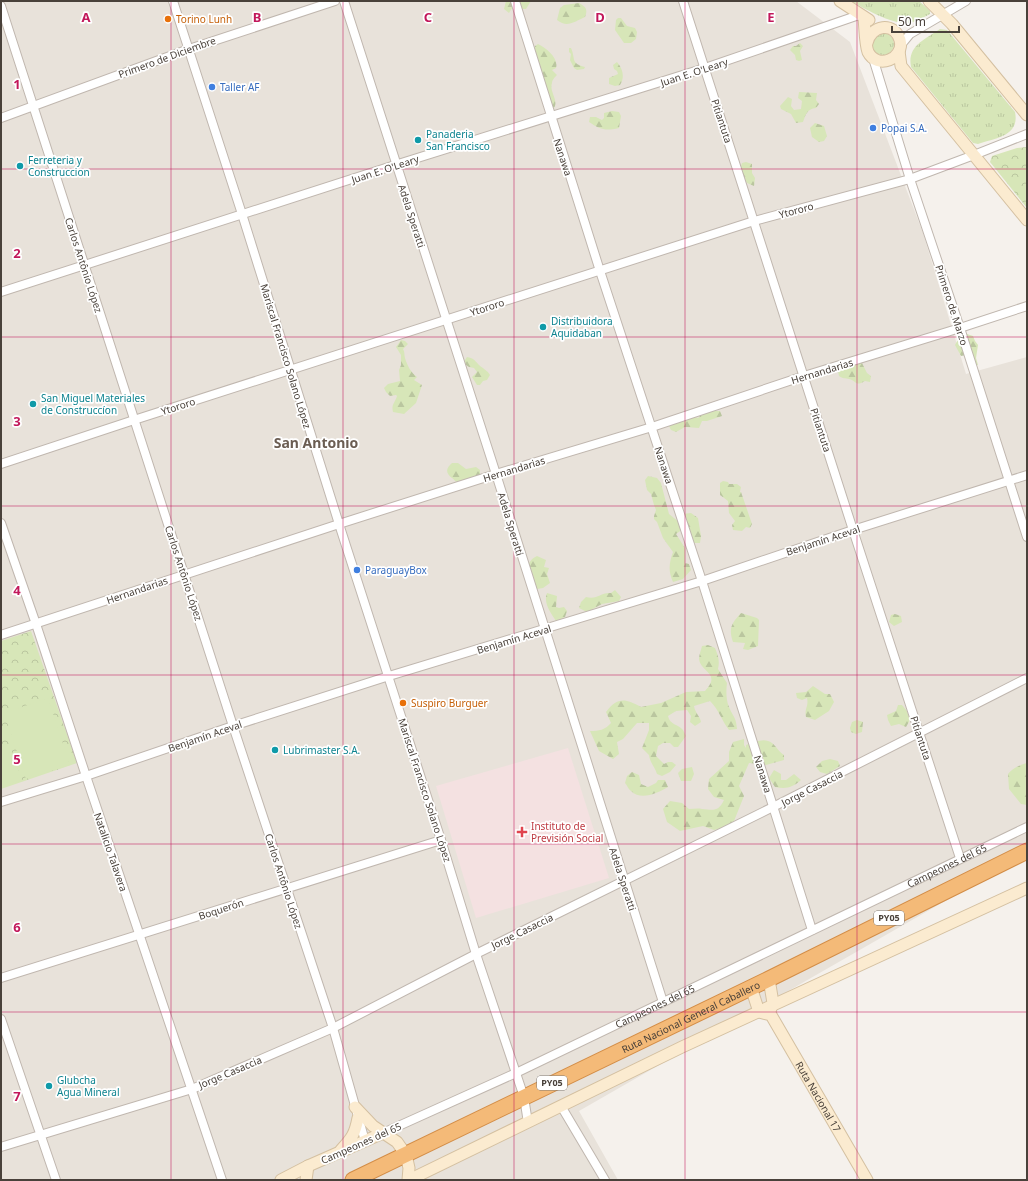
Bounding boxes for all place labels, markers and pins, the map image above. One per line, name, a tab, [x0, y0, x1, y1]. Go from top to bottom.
place label: Torino Lunh	[176, 12, 232, 26]
marker: Torino Lunh	[163, 14, 173, 24]
place label: Taller AF	[220, 80, 259, 94]
marker: Taller AF	[207, 82, 217, 92]
place label: Popai S.A.	[881, 121, 927, 135]
marker: Popai S.A.	[868, 123, 878, 133]
place label: Panaderia San Francisco	[426, 127, 490, 153]
marker: Panaderia San Francisco	[413, 135, 423, 145]
place label: Ferreteria y Construccion	[28, 153, 90, 179]
marker: Ferreteria y Construccion	[15, 161, 25, 171]
place label: Distribuidora Aquidaban	[551, 314, 613, 340]
marker: Distribuidora Aquidaban	[538, 322, 548, 332]
place label: San Miguel Materiales de Construccíon	[41, 391, 145, 417]
marker: San Miguel Materiales de Construccíon	[28, 399, 38, 409]
place label: ParaguayBox	[365, 563, 428, 577]
marker: ParaguayBox	[352, 565, 362, 575]
place label: Suspiro Burguer	[411, 696, 488, 710]
marker: Suspiro Burguer	[398, 698, 408, 708]
place label: Lubrimaster S.A.	[283, 743, 360, 757]
marker: Lubrimaster S.A.	[270, 745, 280, 755]
place label: Instituto de Previsión Social	[531, 819, 603, 845]
marker: Instituto de Previsión Social	[516, 826, 528, 838]
place label: Glubcha Agua Mineral	[57, 1073, 120, 1099]
marker: Glubcha Agua Mineral	[44, 1081, 54, 1091]

